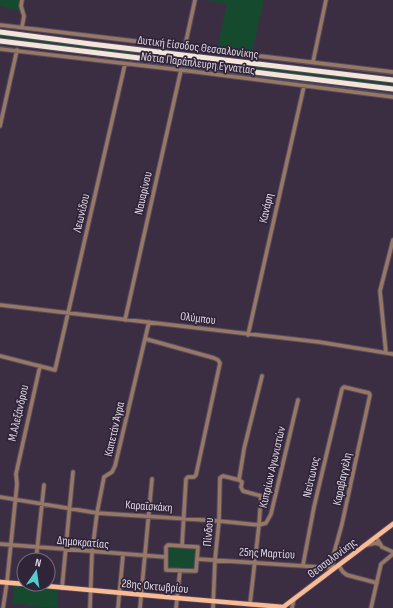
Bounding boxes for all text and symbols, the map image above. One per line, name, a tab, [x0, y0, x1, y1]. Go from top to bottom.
street label: Δυτική Είσοδος Θεσσαλονίκης	[137, 33, 259, 62]
street label: Νότια Παράπλευρη Εγνατίας	[140, 49, 256, 78]
street label: Ναυαρίνου	[131, 170, 156, 216]
street label: Λεωνίδου	[70, 192, 93, 235]
street label: Κανάρη	[256, 192, 277, 224]
street label: Ολύμπου	[179, 309, 217, 328]
street label: Μ.Αλεξάνδρου	[5, 383, 32, 443]
street label: Καπετάν Άγρα	[101, 400, 128, 458]
street label: Κυπρίων Αγωνιστών	[256, 425, 289, 509]
street label: Καραβαγγέλη	[330, 451, 355, 507]
street label: Νεύτωνος	[299, 455, 324, 499]
street label: Καραϊσκάκη	[125, 497, 173, 516]
street label: Πίνδου	[200, 517, 217, 547]
street label: Δημοκρατίας	[56, 533, 110, 552]
street label: Θεσσαλονίκης	[305, 535, 360, 582]
street label: 25ης Μαρτίου	[238, 545, 295, 562]
north arrow	[16, 552, 56, 592]
text: N	[34, 556, 43, 570]
street label: 28ης Οκτωβρίου	[121, 576, 189, 597]

